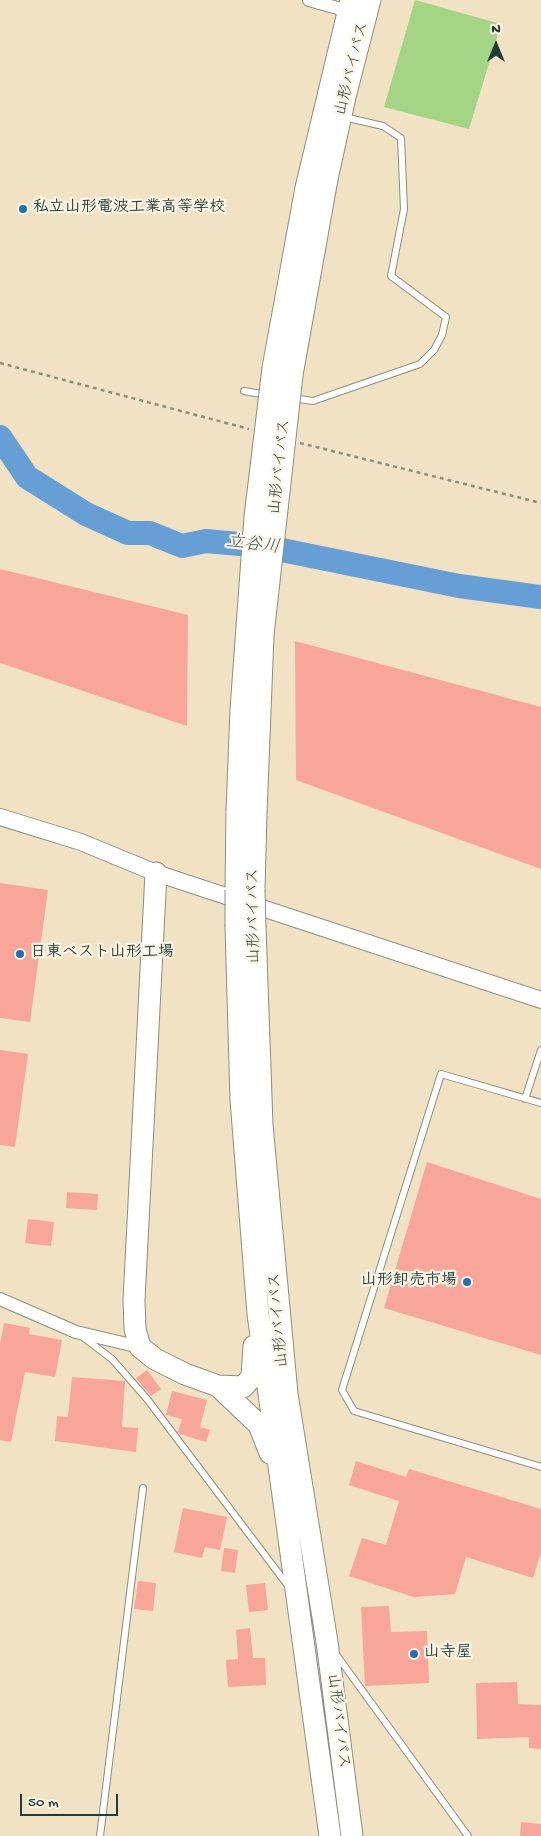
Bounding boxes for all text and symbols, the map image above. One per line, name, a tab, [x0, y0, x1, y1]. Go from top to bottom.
street label: 山形バイパス	[332, 20, 374, 118]
north arrow	[471, 20, 521, 70]
text: N	[491, 21, 501, 38]
place label: 私立山形電波工業高等学校	[33, 199, 225, 219]
marker: 私立山形電波工業高等学校	[17, 203, 29, 215]
street label: 山形バイパス	[266, 418, 296, 516]
water label: 立谷川	[225, 532, 281, 560]
street label: 山形バイパス	[245, 868, 265, 964]
place label: 日東ベスト山形工場	[30, 944, 174, 964]
marker: 日東ベスト山形工場	[14, 948, 26, 960]
street label: 山形バイパス	[266, 1271, 294, 1369]
place label: 山形卸売市場	[361, 1272, 457, 1292]
marker: 山形卸売市場	[461, 1276, 473, 1288]
place label: 山寺屋	[424, 1644, 472, 1664]
marker: 山寺屋	[408, 1648, 420, 1660]
street label: 山形バイパス	[322, 1672, 352, 1770]
scale bar	[22, 1784, 120, 1816]
text: 50 m	[28, 1794, 59, 1812]

